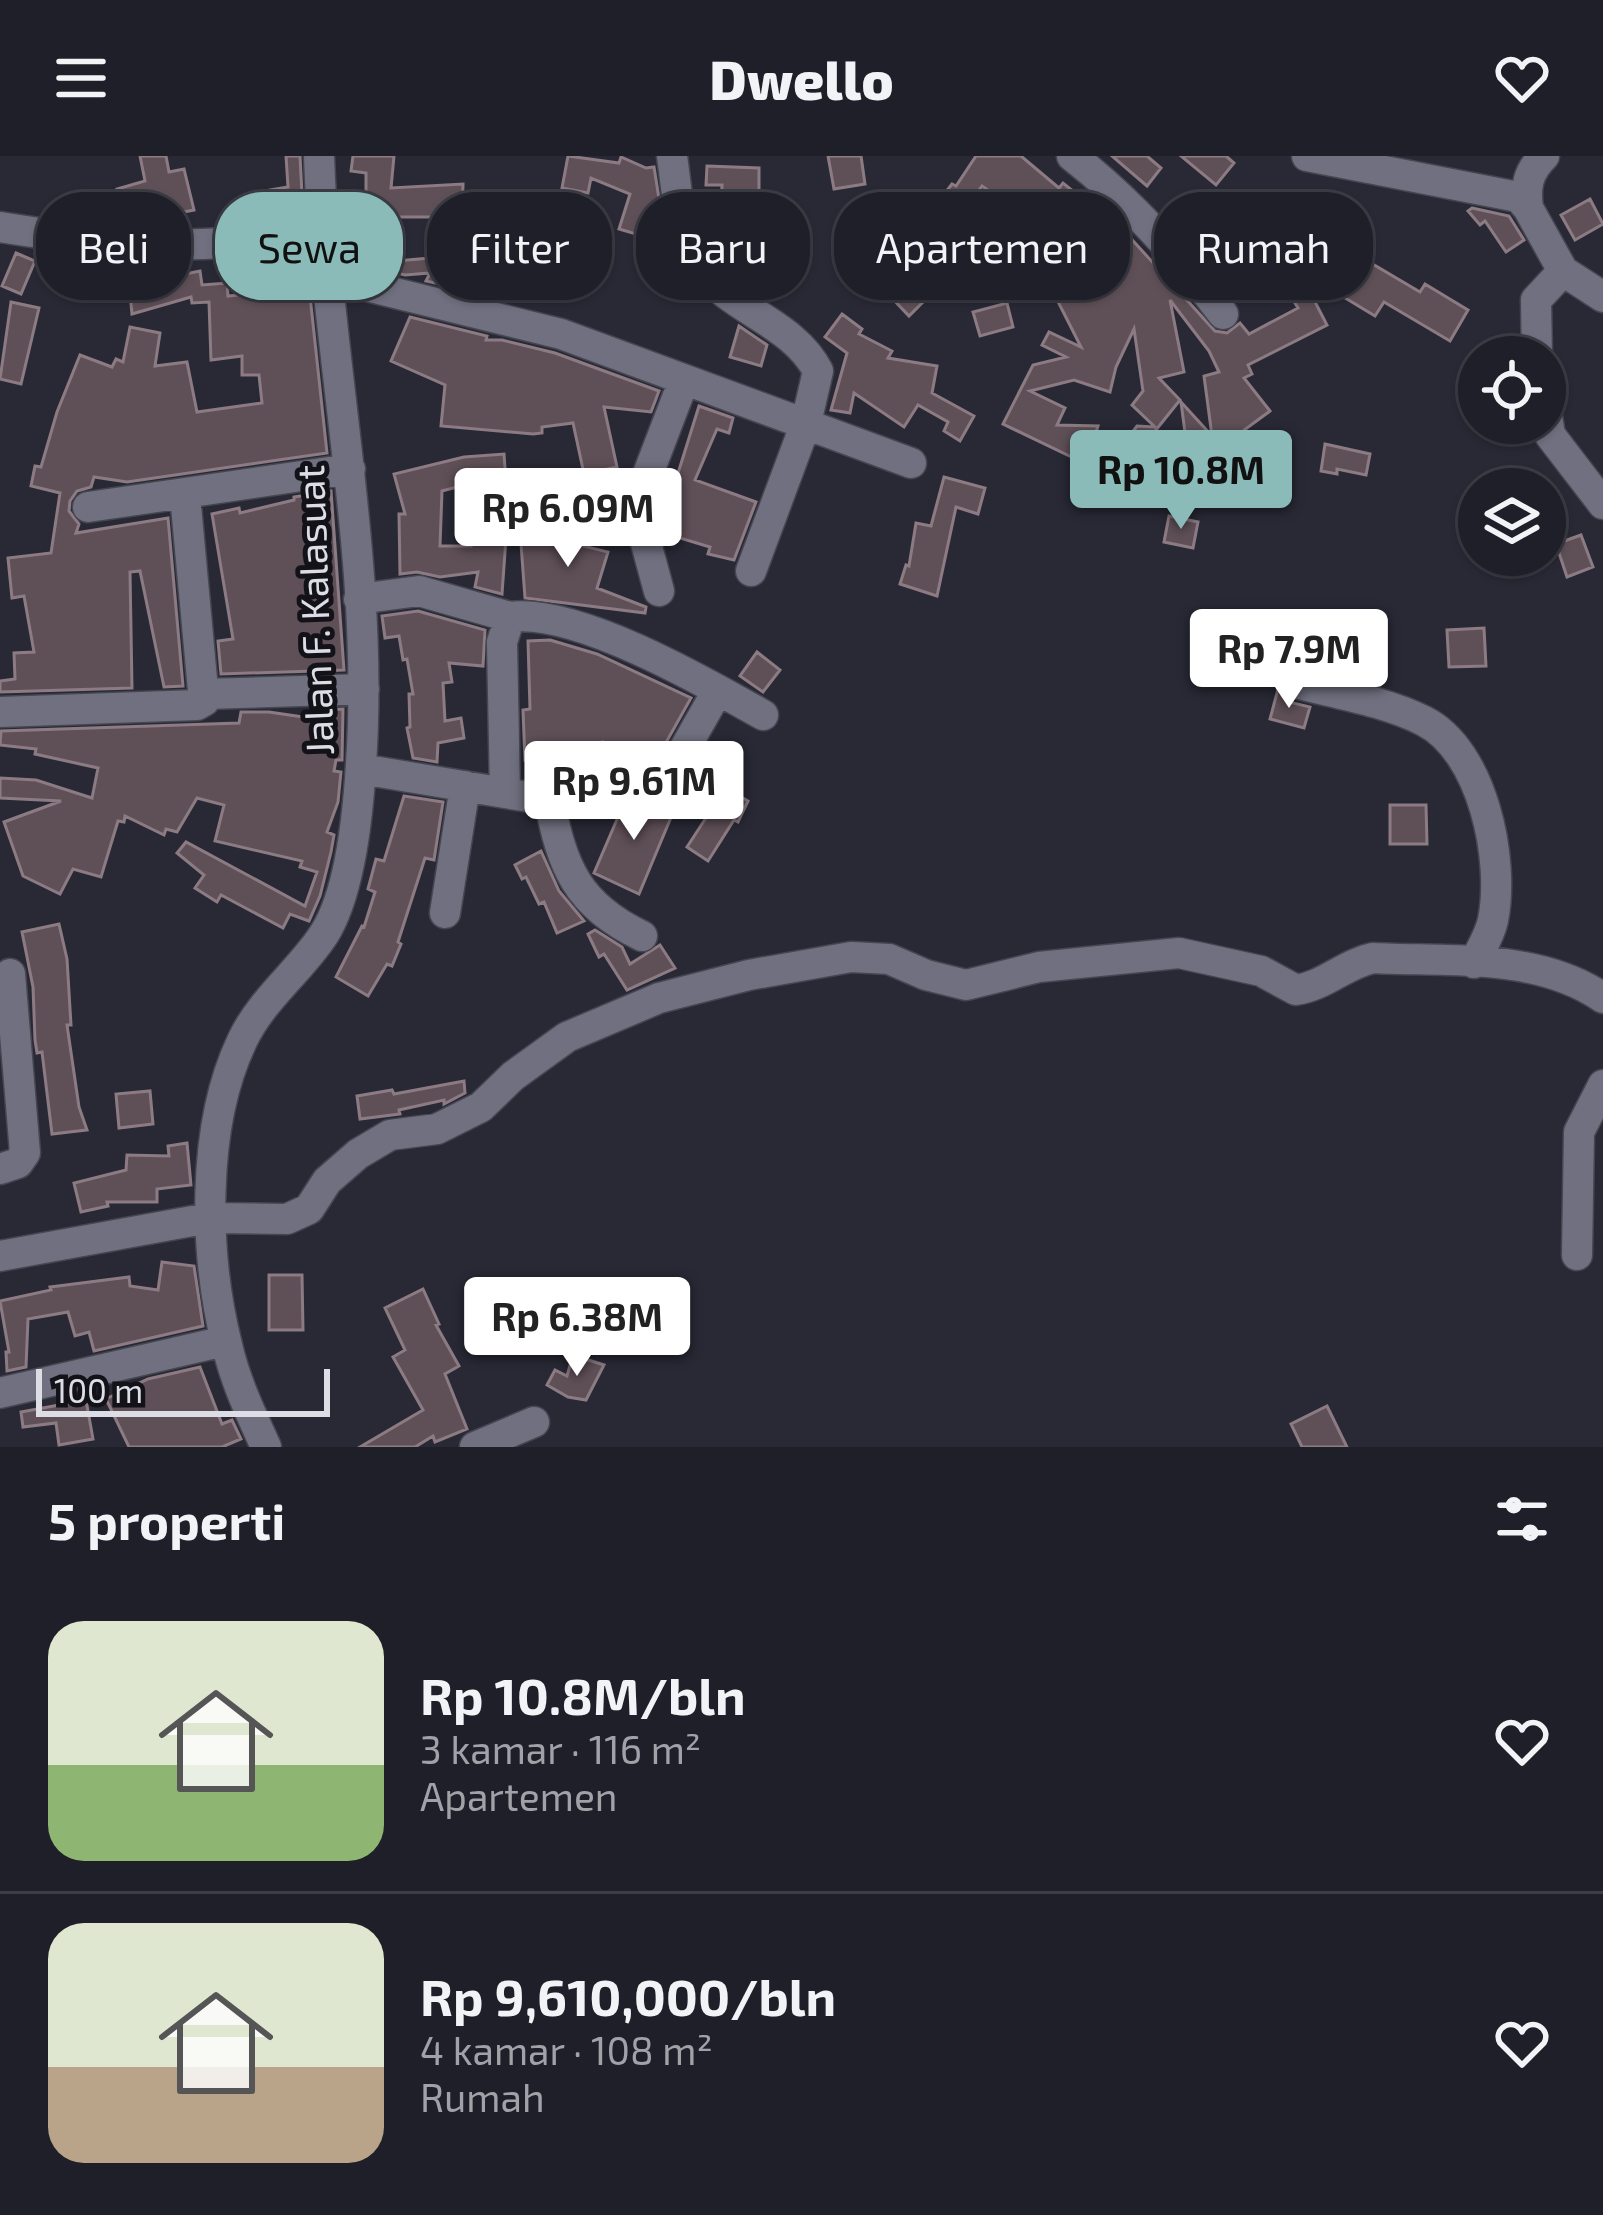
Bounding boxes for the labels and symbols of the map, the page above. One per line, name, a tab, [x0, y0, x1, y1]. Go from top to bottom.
pin: Rp 10.8M	[1057, 430, 1305, 532]
street label: Jalan F. Kalasuat	[285, 464, 342, 756]
pin: Rp 6.09M	[444, 468, 692, 570]
pin: Rp 7.9M	[1178, 609, 1400, 711]
pin: Rp 9.61M	[510, 741, 758, 843]
pin: Rp 6.38M	[453, 1277, 701, 1379]
scale bar	[36, 1363, 330, 1416]

